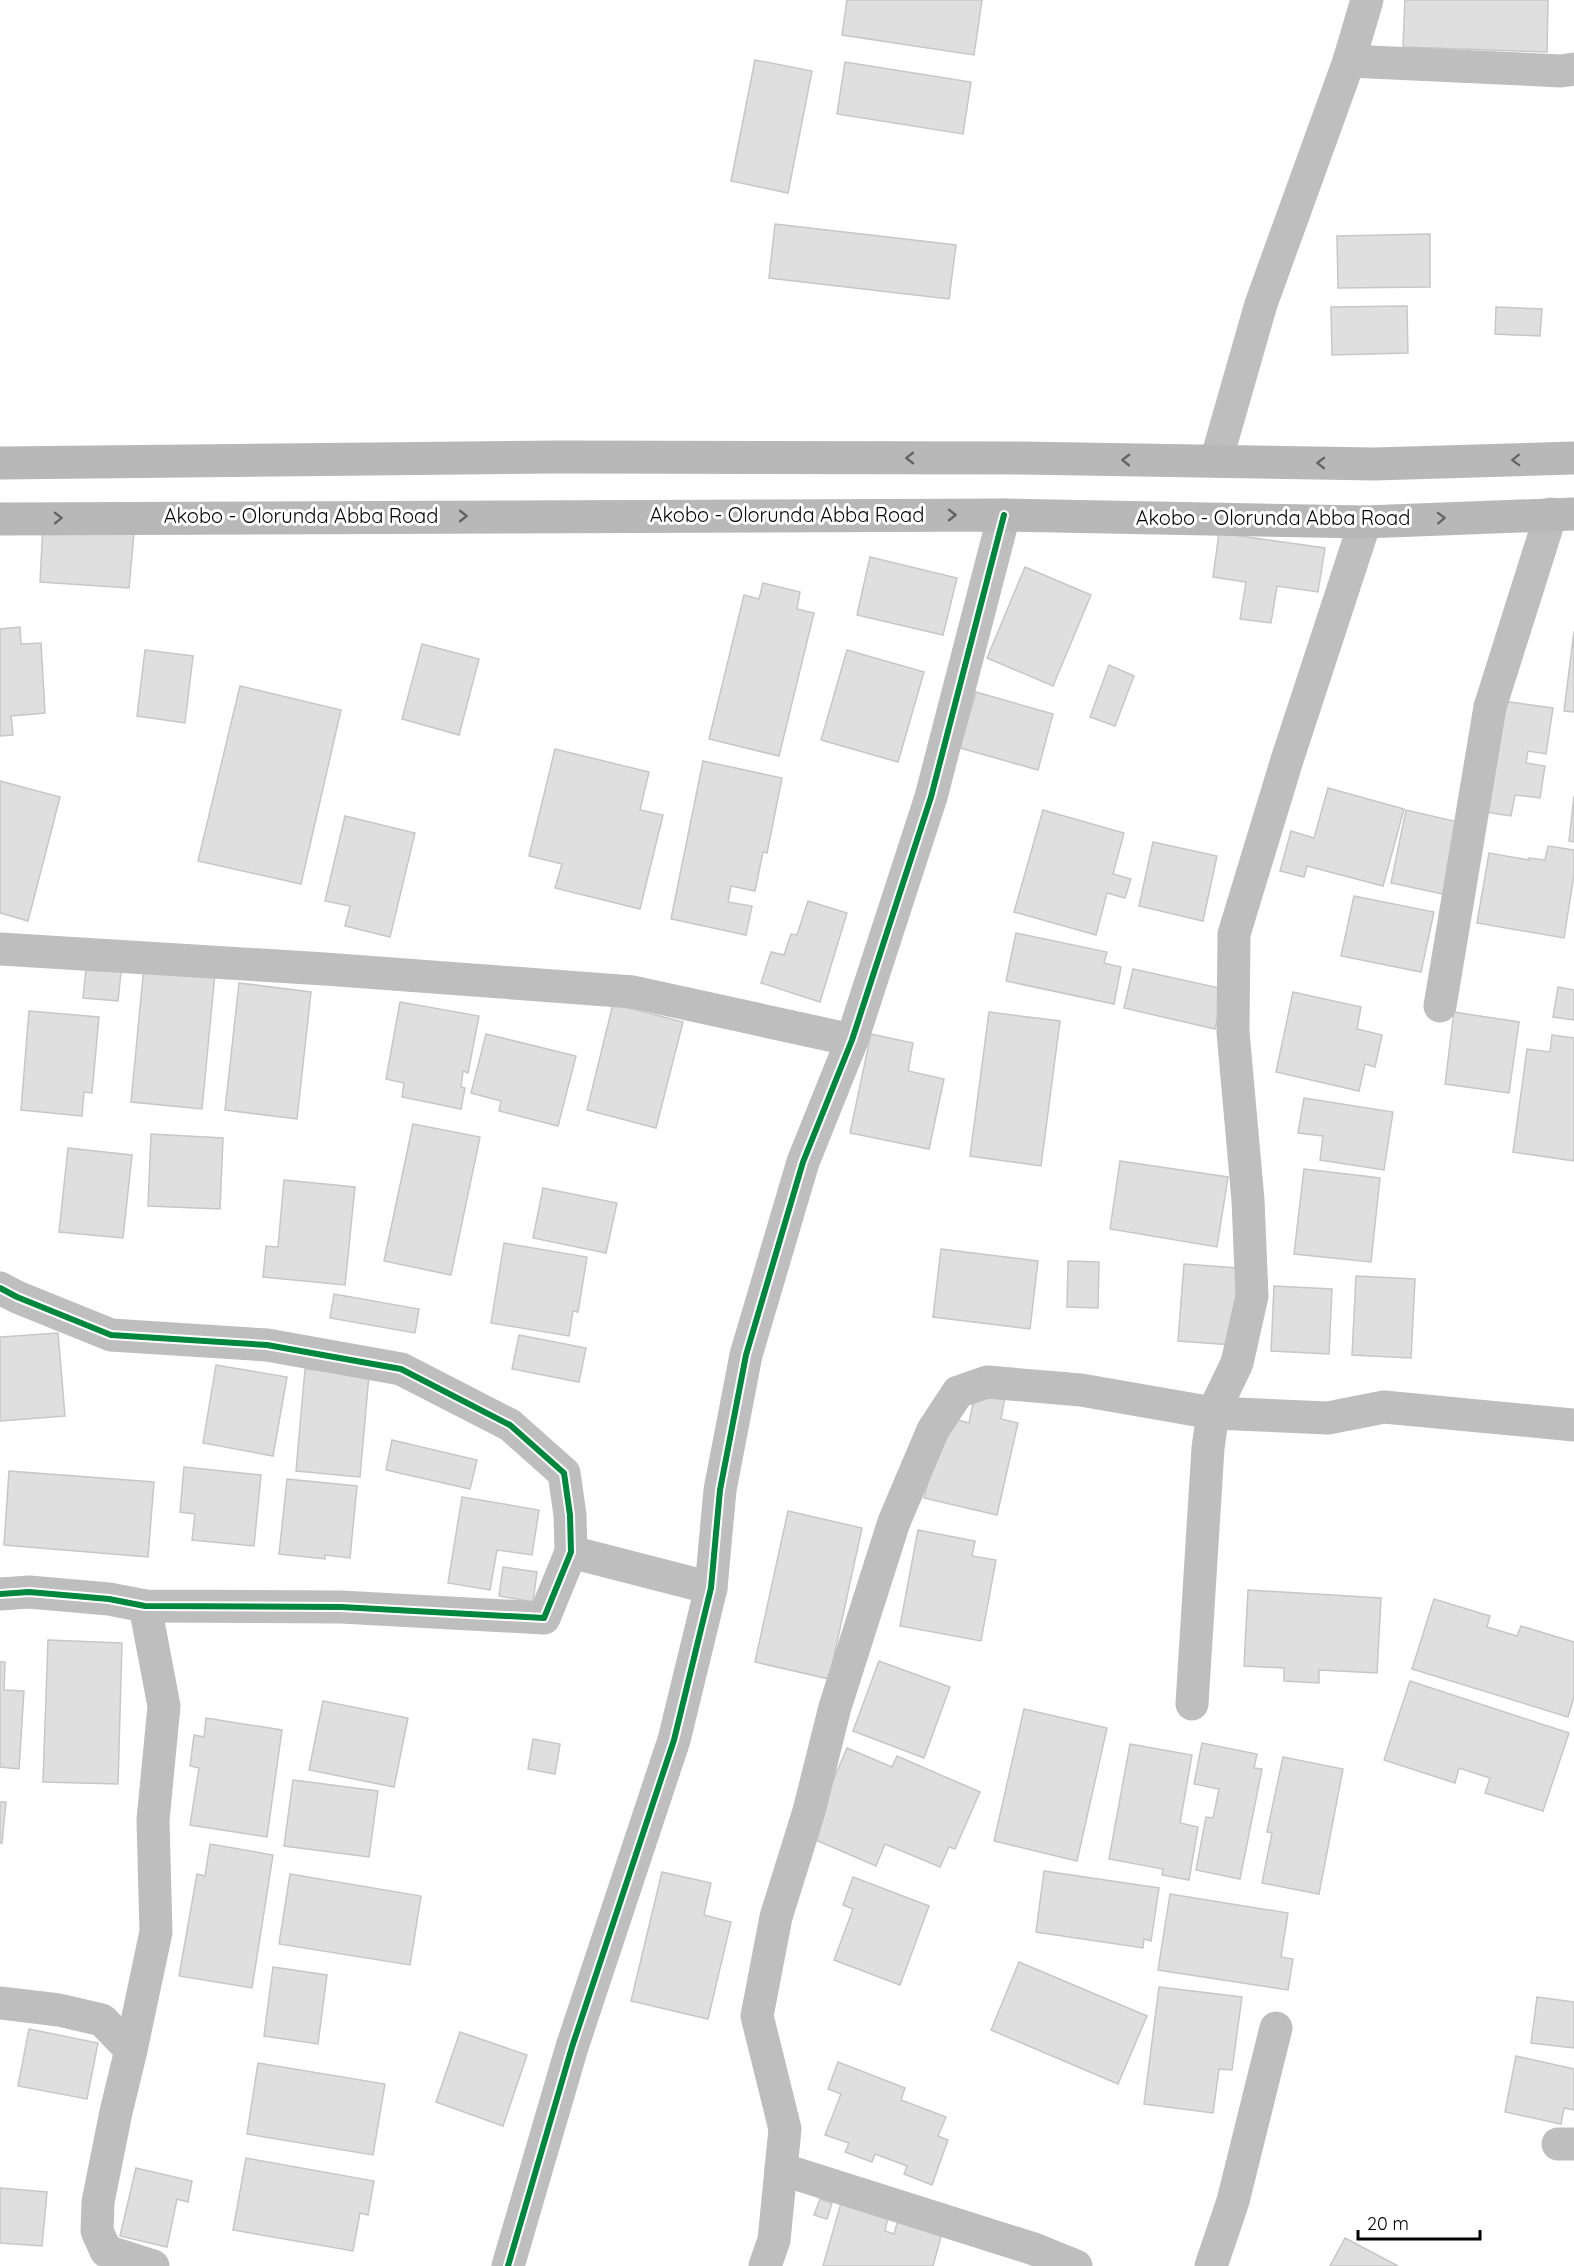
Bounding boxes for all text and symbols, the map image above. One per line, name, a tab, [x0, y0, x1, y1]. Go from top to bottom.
one-way arrow	[905, 452, 914, 464]
one-way arrow	[1121, 453, 1130, 466]
one-way arrow	[1511, 453, 1520, 466]
one-way arrow	[1316, 457, 1325, 469]
street label: Akobo - Olorunda Abba Road	[650, 502, 924, 527]
street label: Akobo - Olorunda Abba Road	[164, 503, 438, 528]
street label: Akobo - Olorunda Abba Road	[1136, 505, 1410, 530]
one-way arrow	[948, 509, 957, 521]
one-way arrow	[459, 510, 468, 522]
one-way arrow	[54, 512, 63, 524]
one-way arrow	[1437, 512, 1446, 525]
scale bar	[1358, 2203, 1480, 2241]
text: 20 m	[1367, 2212, 1409, 2235]

